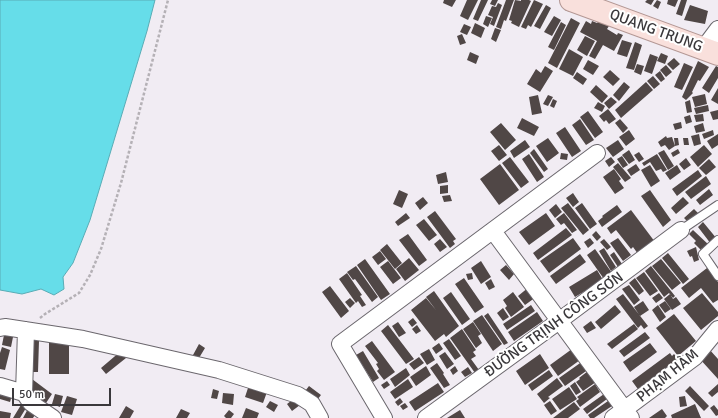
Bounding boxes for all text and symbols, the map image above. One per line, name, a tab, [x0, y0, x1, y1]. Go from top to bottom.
street label: QUANG TRUNG	[607, 6, 705, 56]
street label: ĐƯỜNG TRỊNH CÔNG SƠN	[481, 268, 627, 382]
street label: PHẠM HÀM	[633, 346, 703, 406]
scale bar	[14, 380, 113, 406]
text: 50 m	[19, 387, 44, 402]

